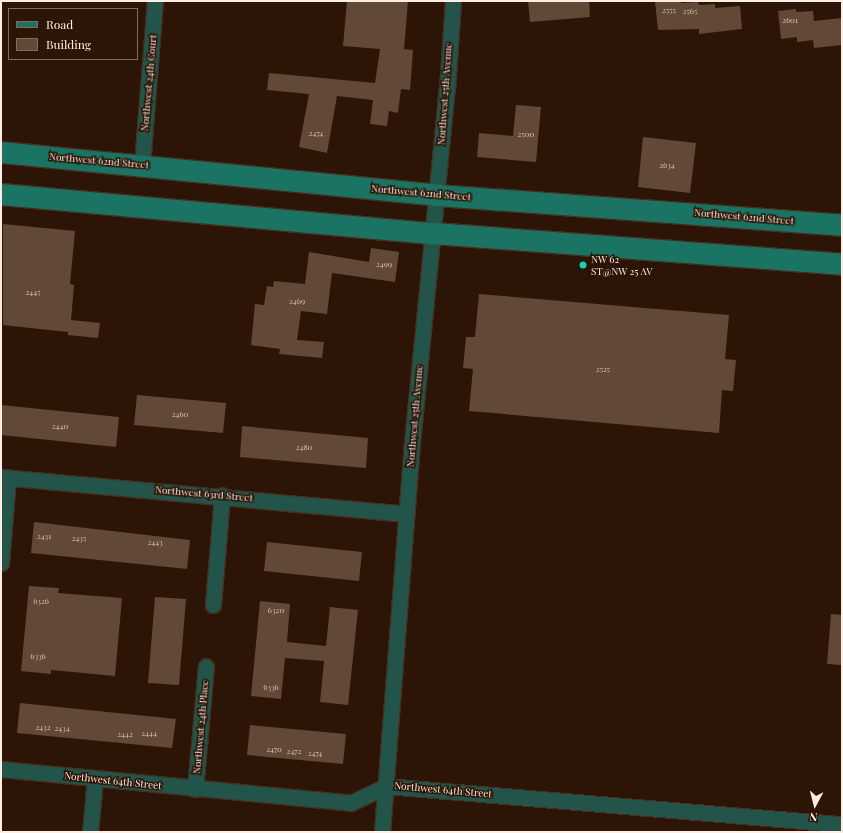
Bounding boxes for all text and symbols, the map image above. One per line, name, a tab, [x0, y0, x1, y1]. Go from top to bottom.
house number: 2555	[662, 5, 676, 15]
house number: 2565	[683, 6, 697, 16]
legend	[8, 8, 138, 60]
house number: 2601	[782, 15, 798, 25]
text: Road	[46, 16, 73, 32]
street label: Northwest 24th Court	[139, 34, 159, 132]
text: Building	[46, 36, 91, 52]
street label: Northwest 25th Avenue	[435, 42, 455, 146]
house number: 2474	[309, 128, 323, 138]
house number: 2500	[518, 129, 534, 139]
street label: Northwest 62nd Street	[48, 151, 150, 171]
house number: 2634	[659, 160, 675, 170]
street label: Northwest 62nd Street	[370, 183, 472, 203]
street label: Northwest 62nd Street	[693, 207, 795, 227]
place label: NW 62 ST@NW 25 AV	[591, 253, 653, 276]
house number: 2499	[376, 259, 392, 269]
marker: NW 62 ST@NW 25 AV	[578, 260, 588, 270]
house number: 2445	[25, 287, 41, 297]
house number: 2469	[289, 296, 305, 306]
street label: Northwest 25th Avenue	[405, 364, 425, 468]
house number: 2525	[596, 364, 610, 374]
house number: 2460	[172, 409, 188, 419]
house number: 2440	[52, 421, 68, 431]
house number: 2480	[296, 442, 312, 452]
street label: Northwest 63rd Street	[154, 484, 254, 504]
house number: 2431	[37, 531, 51, 541]
house number: 2435	[72, 533, 86, 543]
house number: 2443	[147, 537, 163, 547]
house number: 6326	[33, 596, 49, 606]
house number: 6320	[268, 605, 284, 615]
house number: 6336	[30, 651, 46, 661]
street label: Northwest 24th Place	[191, 679, 211, 775]
house number: 6336	[263, 682, 279, 692]
house number: 2432	[35, 722, 51, 732]
house number: 2434	[54, 723, 70, 733]
house number: 2444	[141, 728, 157, 738]
house number: 2442	[117, 729, 133, 739]
house number: 2470	[266, 744, 282, 754]
house number: 2472	[287, 746, 301, 756]
house number: 2474	[308, 748, 322, 758]
street label: Northwest 64th Street	[64, 770, 162, 792]
street label: Northwest 64th Street	[394, 780, 492, 800]
north arrow	[795, 785, 835, 825]
text: N	[809, 809, 818, 825]

